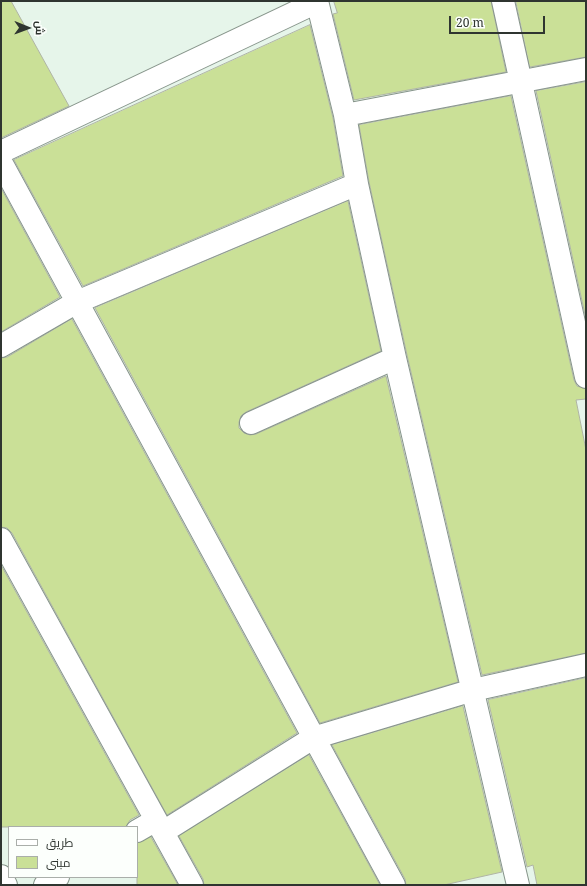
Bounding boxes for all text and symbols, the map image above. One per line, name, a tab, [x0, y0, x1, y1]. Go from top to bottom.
north arrow	[8, 8, 48, 48]
scale bar	[451, 8, 547, 34]
text: 20 m	[456, 14, 484, 31]
text: ش	[33, 21, 48, 35]
legend	[8, 826, 138, 878]
text: طريق	[46, 834, 73, 851]
text: مبنى	[46, 854, 71, 871]

